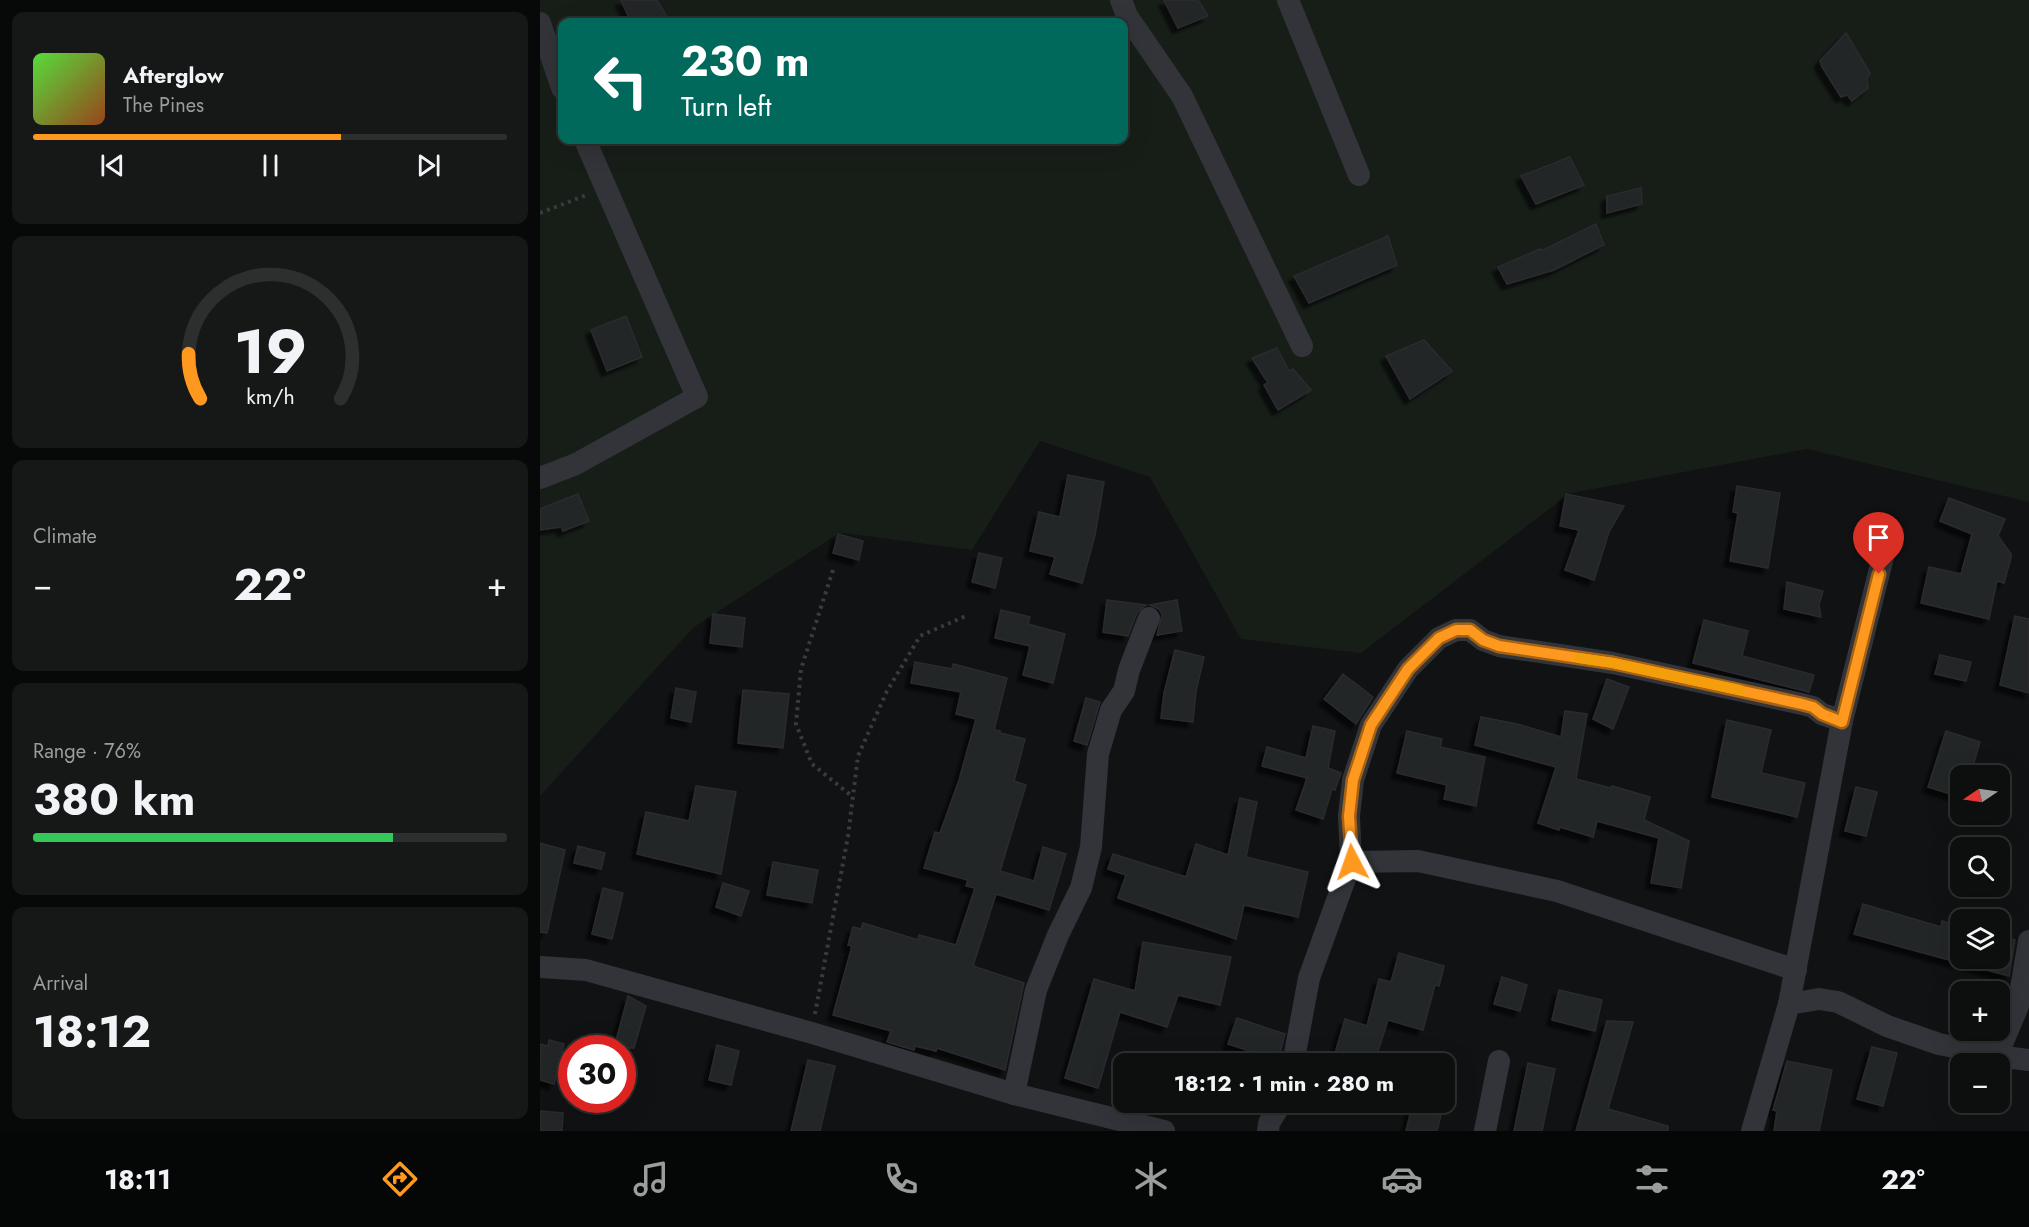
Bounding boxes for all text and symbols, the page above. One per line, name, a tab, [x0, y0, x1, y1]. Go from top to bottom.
text: 230 m	[681, 31, 809, 92]
icon: left	[582, 42, 660, 120]
text: Afterglow	[123, 59, 224, 91]
text: Turn left	[681, 87, 771, 126]
text: The Pines	[123, 91, 204, 120]
icon: previous	[96, 149, 129, 182]
icon: pause	[254, 149, 287, 182]
icon: next	[412, 149, 445, 182]
text: 19	[233, 306, 307, 396]
text: km/h	[246, 381, 294, 412]
pin	[1853, 512, 1904, 574]
icon: arrive	[1862, 521, 1895, 554]
text: Climate	[33, 522, 97, 551]
text: 22°	[233, 552, 306, 617]
text: −	[33, 561, 52, 608]
text: +	[487, 561, 507, 608]
text: Range · 76%	[33, 737, 141, 766]
north arrow	[1950, 765, 2010, 825]
map controls	[1950, 765, 2010, 1113]
text: 380 km	[33, 767, 195, 832]
position arrow	[1320, 830, 1384, 894]
button: search	[1950, 837, 2010, 897]
button: layers	[1950, 909, 2010, 969]
text: Arrival	[33, 969, 88, 998]
button: +	[1950, 981, 2010, 1041]
text: 18:12	[33, 999, 151, 1064]
speed limit sign: 30	[558, 1035, 636, 1113]
button: −	[1950, 1053, 2010, 1113]
text: 18:12 · 1 min · 280 m	[1174, 1067, 1394, 1099]
icon: directions	[379, 1158, 421, 1200]
icon: music	[630, 1158, 672, 1200]
icon: phone	[880, 1158, 922, 1200]
icon: climate	[1130, 1158, 1172, 1200]
icon: car	[1381, 1158, 1423, 1200]
icon: filters	[1631, 1158, 1673, 1200]
text: 18:11	[104, 1160, 171, 1199]
text: 22°	[1881, 1160, 1925, 1199]

